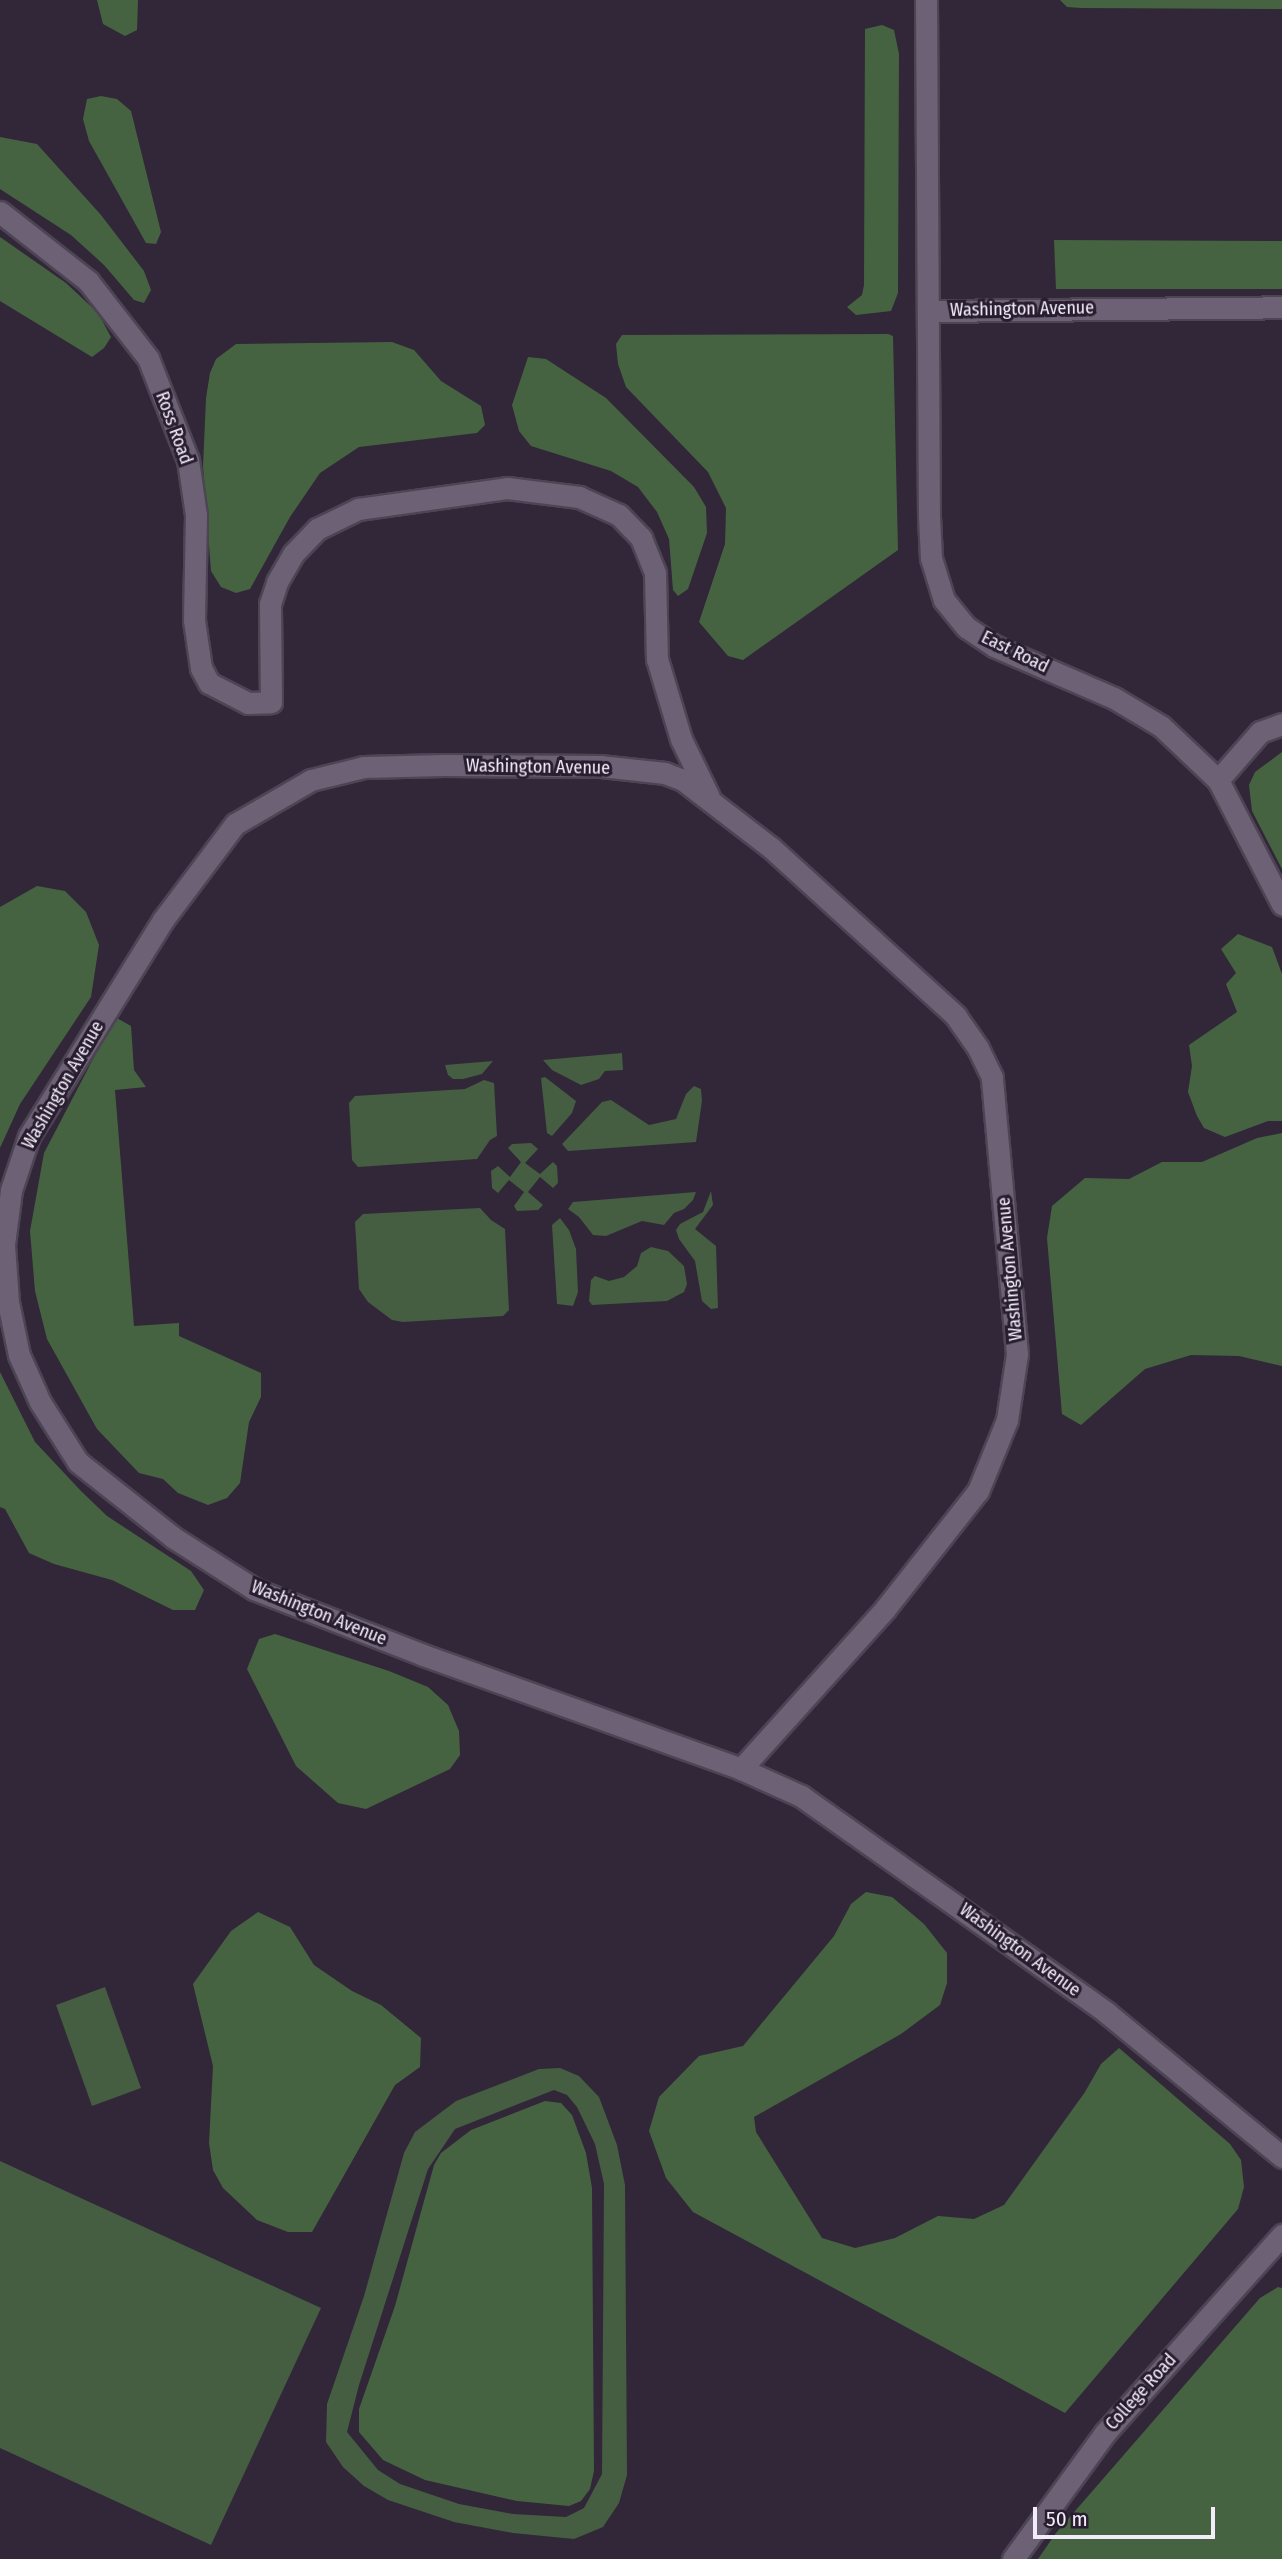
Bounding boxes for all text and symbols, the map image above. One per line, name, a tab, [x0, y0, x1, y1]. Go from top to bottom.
street label: Washington Avenue	[950, 297, 1094, 321]
street label: Ross Road	[151, 389, 197, 467]
street label: East Road	[978, 627, 1052, 677]
street label: Washington Avenue	[466, 755, 610, 779]
street label: Washington Avenue	[18, 1017, 108, 1153]
street label: Washington Avenue	[993, 1196, 1027, 1342]
street label: Washington Avenue	[248, 1576, 390, 1650]
street label: Washington Avenue	[955, 1899, 1085, 2001]
street label: College Road	[1101, 2349, 1181, 2435]
scale bar	[1037, 2492, 1219, 2536]
text: 50 m	[1046, 2506, 1088, 2532]

